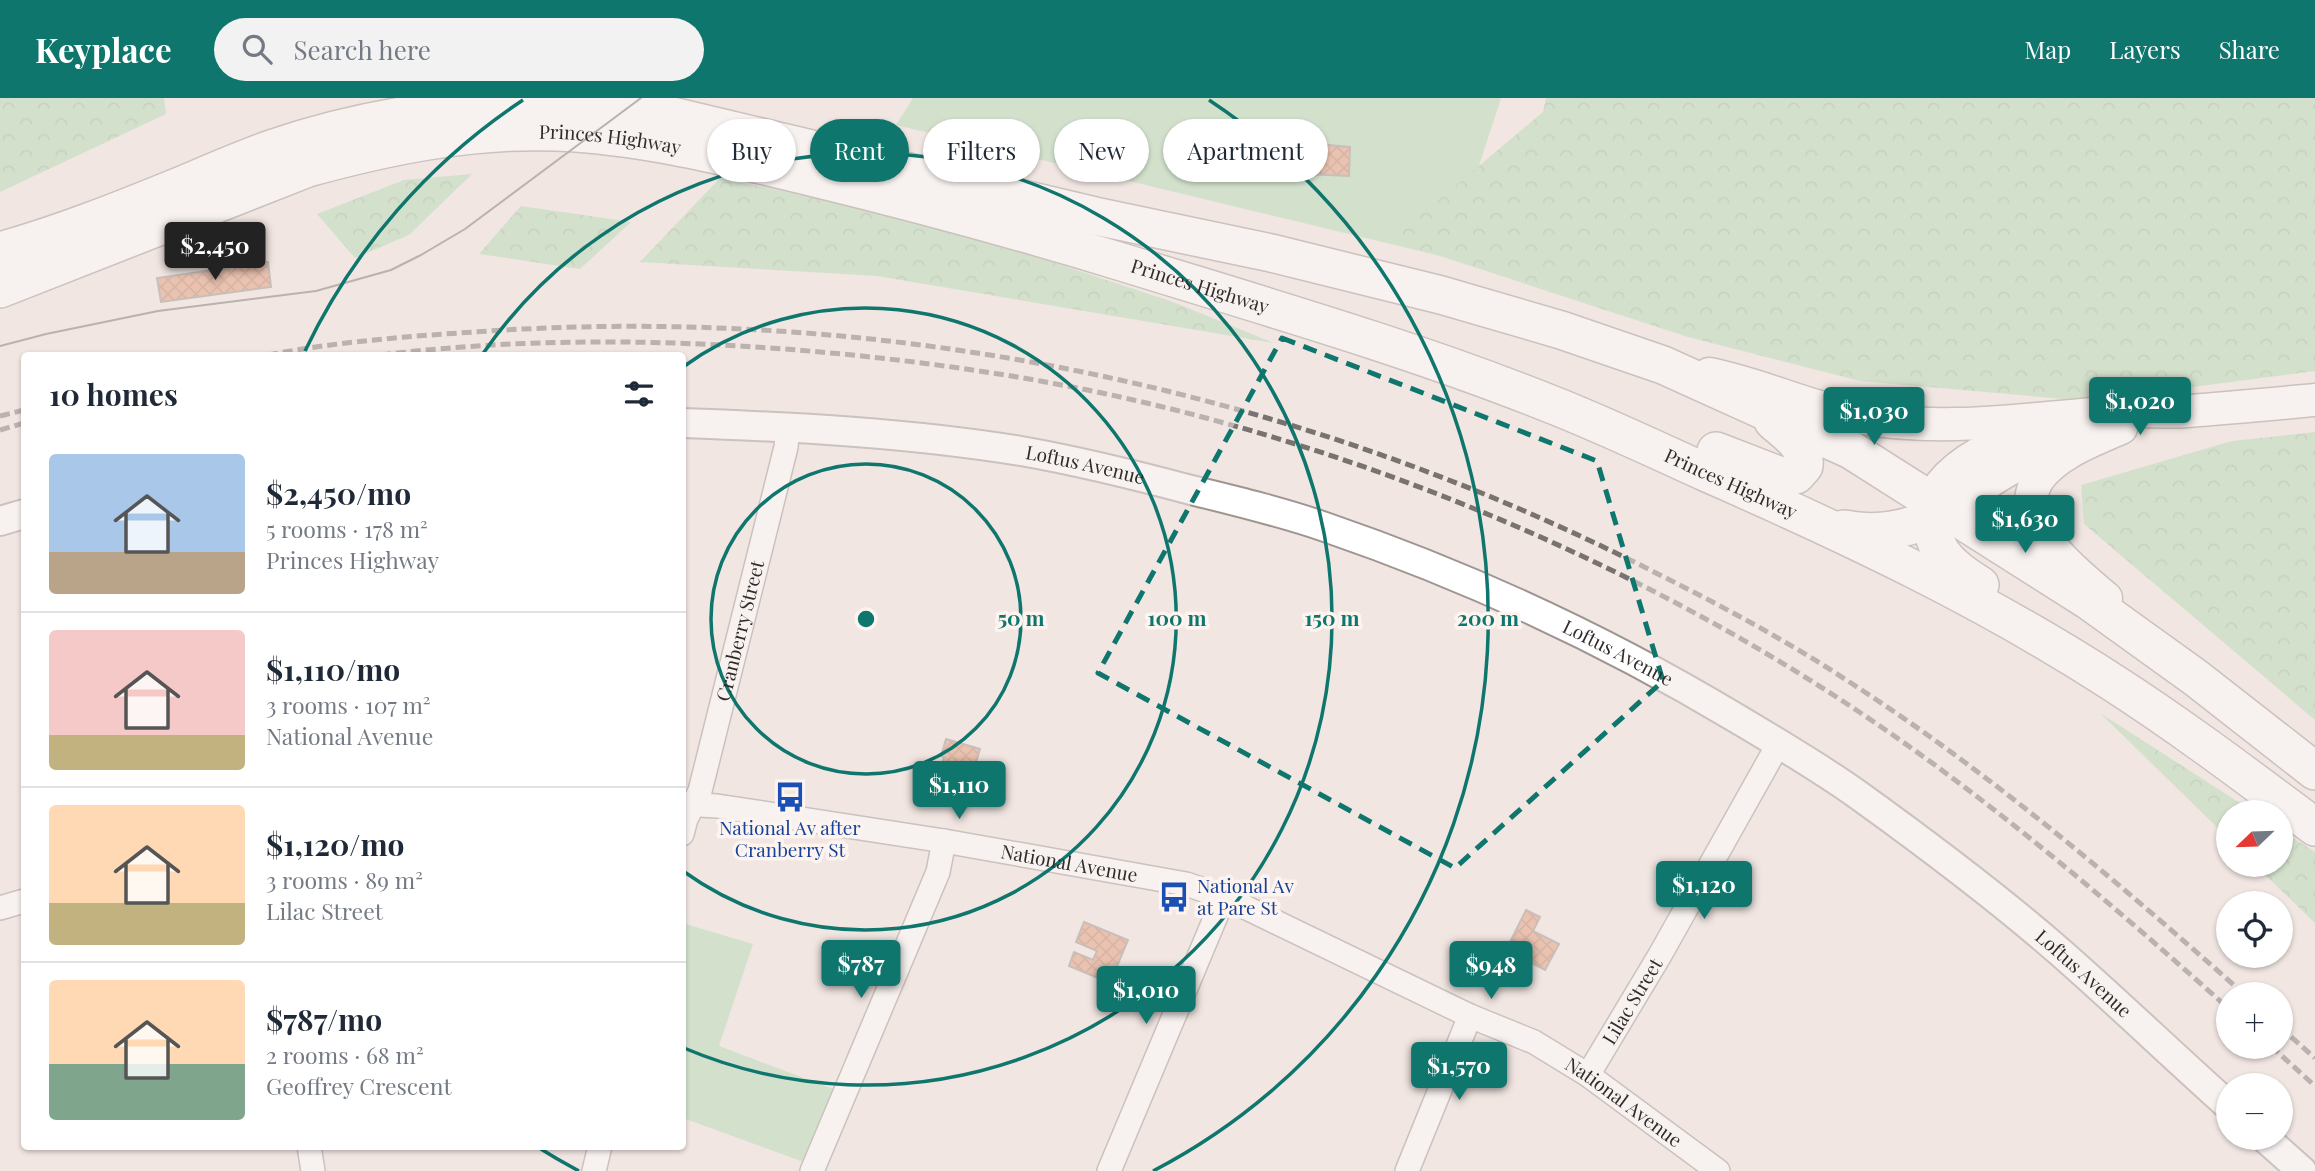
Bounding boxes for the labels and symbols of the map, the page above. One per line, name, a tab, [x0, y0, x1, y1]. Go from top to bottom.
street label: Princes Highway	[539, 118, 684, 159]
pin: $2,450	[158, 222, 272, 282]
street label: Princes Highway	[1128, 252, 1273, 319]
pin: $1,020	[2083, 378, 2197, 437]
pin: $1,030	[1817, 388, 1931, 447]
street label: Loftus Avenue	[1024, 438, 1148, 489]
street label: Princes Highway	[1661, 441, 1802, 524]
pin: $1,630	[1968, 496, 2082, 555]
street label: Cranberry Street	[709, 557, 769, 704]
text: 50 m	[997, 603, 1045, 631]
text: 100 m	[1147, 603, 1207, 631]
text: 150 m	[1305, 603, 1359, 631]
text: 200 m	[1457, 603, 1519, 631]
centre of rings	[854, 607, 878, 631]
street label: Loftus Avenue	[1559, 613, 1678, 691]
pin: $1,110	[902, 762, 1016, 821]
bus stop icon: National Av after Cranberry St	[773, 780, 807, 814]
north arrow	[2216, 800, 2292, 877]
place label: National Av after Cranberry St	[719, 814, 861, 862]
street label: National Avenue	[999, 837, 1140, 887]
pin: $1,120	[1647, 862, 1761, 921]
place label: National Av at Pare St	[1197, 872, 1294, 920]
bus stop icon: National Av at Pare St	[1157, 880, 1191, 914]
street label: Loftus Avenue	[2030, 923, 2138, 1023]
pin: $787	[820, 940, 902, 1000]
pin: $948	[1450, 942, 1532, 1001]
street label: Lilac Street	[1595, 952, 1668, 1049]
pin: $1,010	[1089, 967, 1203, 1026]
pin: $1,570	[1402, 1042, 1516, 1102]
street label: National Avenue	[1561, 1050, 1688, 1152]

